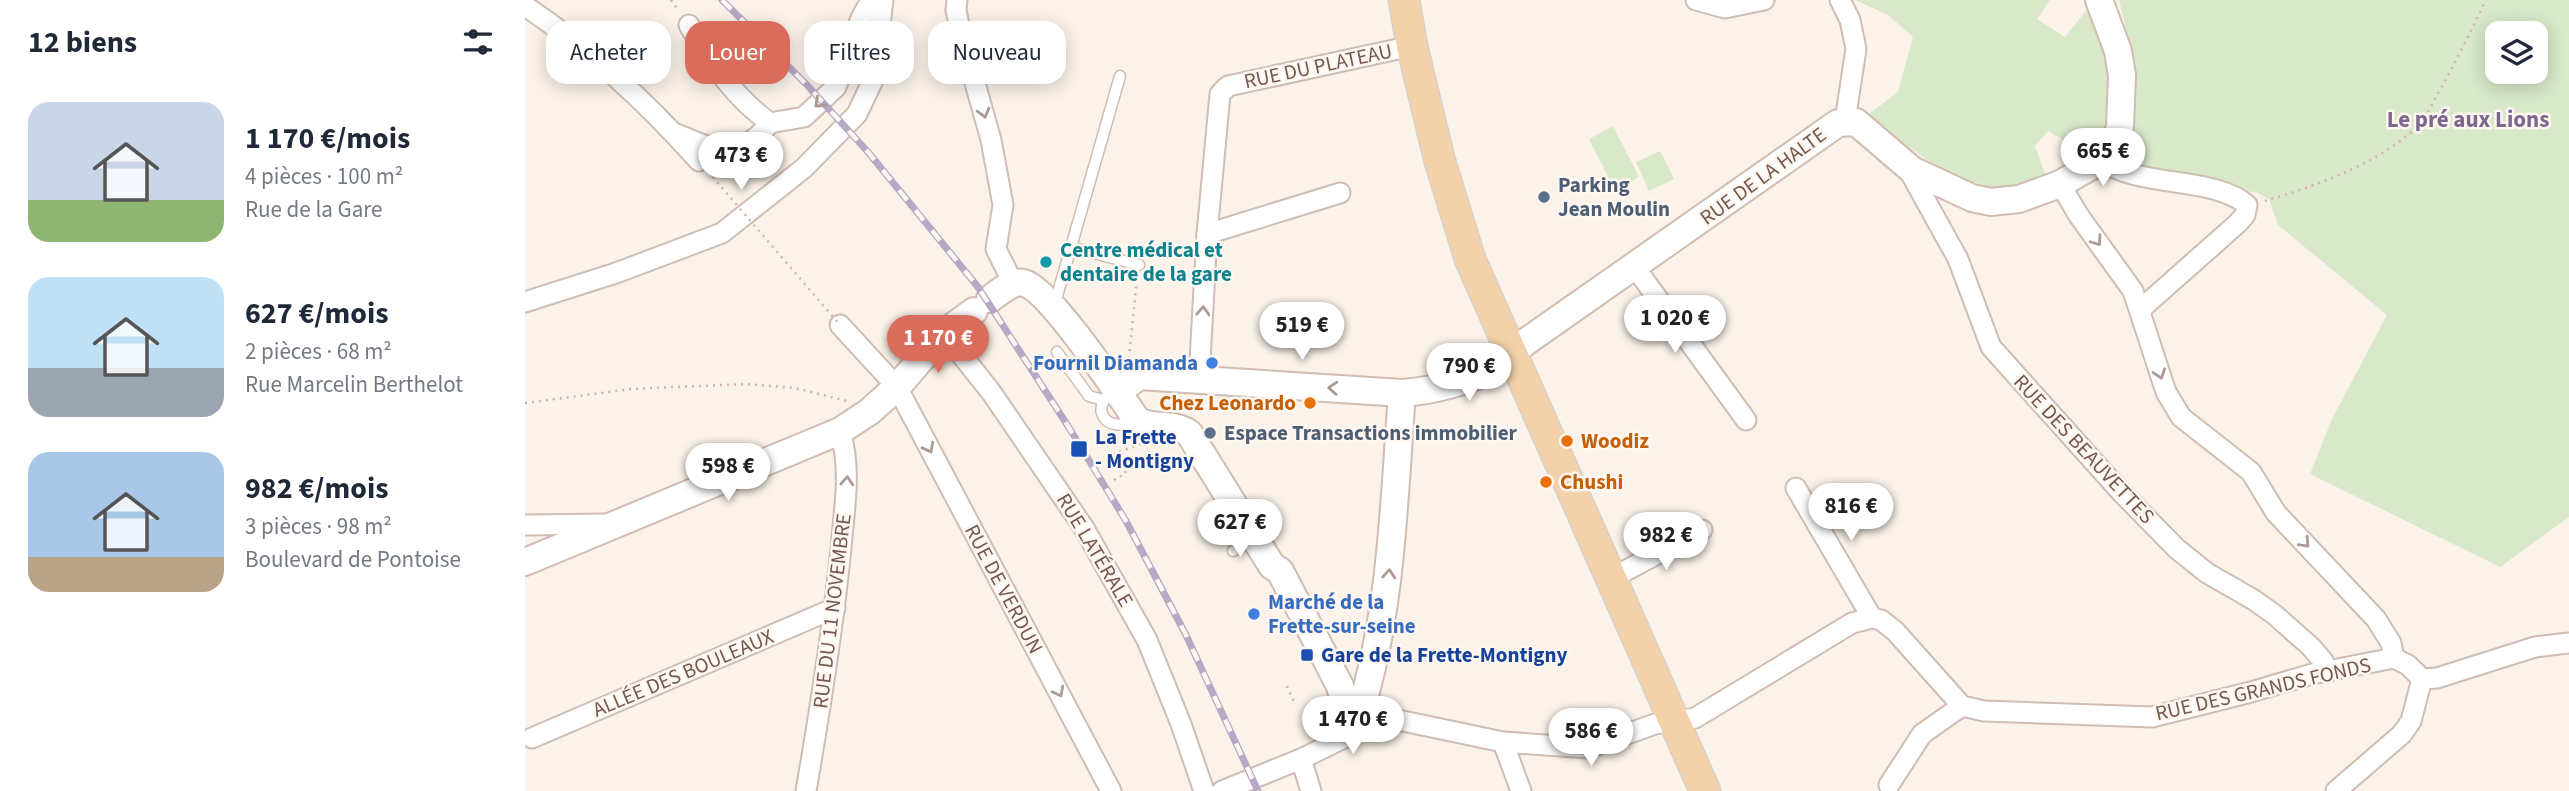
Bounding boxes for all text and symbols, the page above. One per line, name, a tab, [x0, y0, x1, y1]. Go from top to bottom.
text: 12 biens	[28, 21, 137, 64]
chip: Acheter	[546, 21, 671, 84]
chip: Louer	[685, 21, 790, 84]
chip: Filtres	[804, 21, 914, 84]
chip: Nouveau	[928, 21, 1066, 84]
map controls	[2485, 21, 2548, 84]
button: layers	[2485, 21, 2548, 84]
icon: filters	[459, 23, 497, 61]
street label: RUE DU PLATEAU	[1241, 36, 1395, 96]
one-way arrow	[814, 94, 827, 107]
district label: Le pré aux Lions	[2387, 103, 2549, 136]
one-way arrow	[976, 107, 990, 119]
text: 1 170 €/mois	[245, 117, 410, 160]
street label: RUE DE LA HALTE	[1694, 120, 1832, 232]
pin: 665 €	[2054, 128, 2152, 188]
icon: home	[84, 130, 168, 214]
pin: 473 €	[692, 132, 790, 192]
text: 665 €	[2076, 134, 2130, 167]
text: 473 €	[714, 138, 768, 171]
text: 4 pièces · 100 m²	[245, 160, 403, 193]
place label: Parking Jean Moulin	[1558, 170, 1670, 224]
marker: Parking Jean Moulin	[1536, 189, 1552, 205]
text: Rue de la Gare	[245, 193, 382, 226]
one-way arrow	[2089, 233, 2101, 246]
place label: Centre médical et dentaire de la gare	[1060, 235, 1232, 289]
marker: Centre médical et dentaire de la gare	[1038, 254, 1054, 270]
text: 627 €/mois	[245, 292, 388, 335]
pin: 1 020 €	[1610, 296, 1740, 355]
text: 1 020 €	[1640, 301, 1710, 334]
pin: 519 €	[1253, 302, 1351, 362]
icon: home	[84, 305, 168, 389]
one-way arrow	[1195, 305, 1210, 316]
text: 519 €	[1275, 308, 1329, 341]
pin: 1 170 €	[873, 316, 1003, 375]
text: 1 170 €	[903, 321, 973, 354]
text: 2 pièces · 68 m²	[245, 335, 392, 368]
pin: 790 €	[1420, 344, 1518, 403]
place label: Fournil Diamanda	[1033, 348, 1198, 378]
text: 790 €	[1442, 349, 1496, 382]
marker: Fournil Diamanda	[1204, 355, 1220, 371]
text: Rue Marcelin Berthelot	[245, 368, 463, 401]
street label: RUE DES BEAUVETTES	[2007, 368, 2161, 530]
one-way arrow	[2152, 368, 2166, 380]
one-way arrow	[1328, 381, 1339, 396]
place label: Chez Leonardo	[1159, 388, 1296, 418]
marker: Chez Leonardo	[1302, 395, 1318, 411]
place label: Espace Transactions immobilier	[1224, 418, 1518, 448]
place label: La Frette - Montigny	[1095, 422, 1194, 476]
marker: Espace Transactions immobilier	[1202, 425, 1218, 441]
place label: Woodiz	[1581, 426, 1649, 456]
marker: Woodiz	[1559, 433, 1575, 449]
marker: La Frette - Montigny	[1069, 439, 1089, 459]
one-way arrow	[921, 440, 934, 453]
pin: 598 €	[679, 444, 777, 503]
text: 598 €	[701, 449, 755, 482]
text: 982 €/mois	[245, 467, 388, 510]
place label: Chushi	[1560, 467, 1623, 497]
marker: Chushi	[1538, 474, 1554, 490]
one-way arrow	[839, 475, 854, 486]
icon: home	[84, 480, 168, 564]
pin: 816 €	[1802, 484, 1900, 543]
street label: RUE LATÉRALE	[1049, 487, 1141, 613]
text: 816 €	[1824, 489, 1878, 522]
pin: 627 €	[1191, 500, 1289, 559]
text: 627 €	[1213, 505, 1267, 538]
text: 3 pièces · 98 m²	[245, 510, 392, 543]
street label: RUE DU 11 NOVEMBRE	[805, 512, 859, 710]
pin: 982 €	[1617, 512, 1715, 572]
text: 982 €	[1639, 518, 1693, 551]
street label: RUE DE VERDUN	[957, 519, 1051, 659]
one-way arrow	[2297, 535, 2309, 548]
text: Boulevard de Pontoise	[245, 543, 461, 576]
one-way arrow	[1381, 568, 1396, 579]
place label: Marché de la Frette-sur-seine	[1268, 587, 1416, 641]
marker: Marché de la Frette-sur-seine	[1246, 606, 1262, 622]
street label: ALLÉE DES BOULEAUX	[588, 621, 778, 725]
place label: Gare de la Frette-Montigny	[1321, 640, 1568, 670]
marker: Gare de la Frette-Montigny	[1299, 647, 1315, 663]
street label: RUE DES GRANDS FONDS	[2152, 650, 2374, 728]
one-way arrow	[1051, 685, 1064, 697]
pin: 1 470 €	[1288, 696, 1418, 756]
text: 1 470 €	[1318, 702, 1388, 735]
pin: 586 €	[1542, 708, 1640, 768]
text: 586 €	[1564, 714, 1618, 747]

